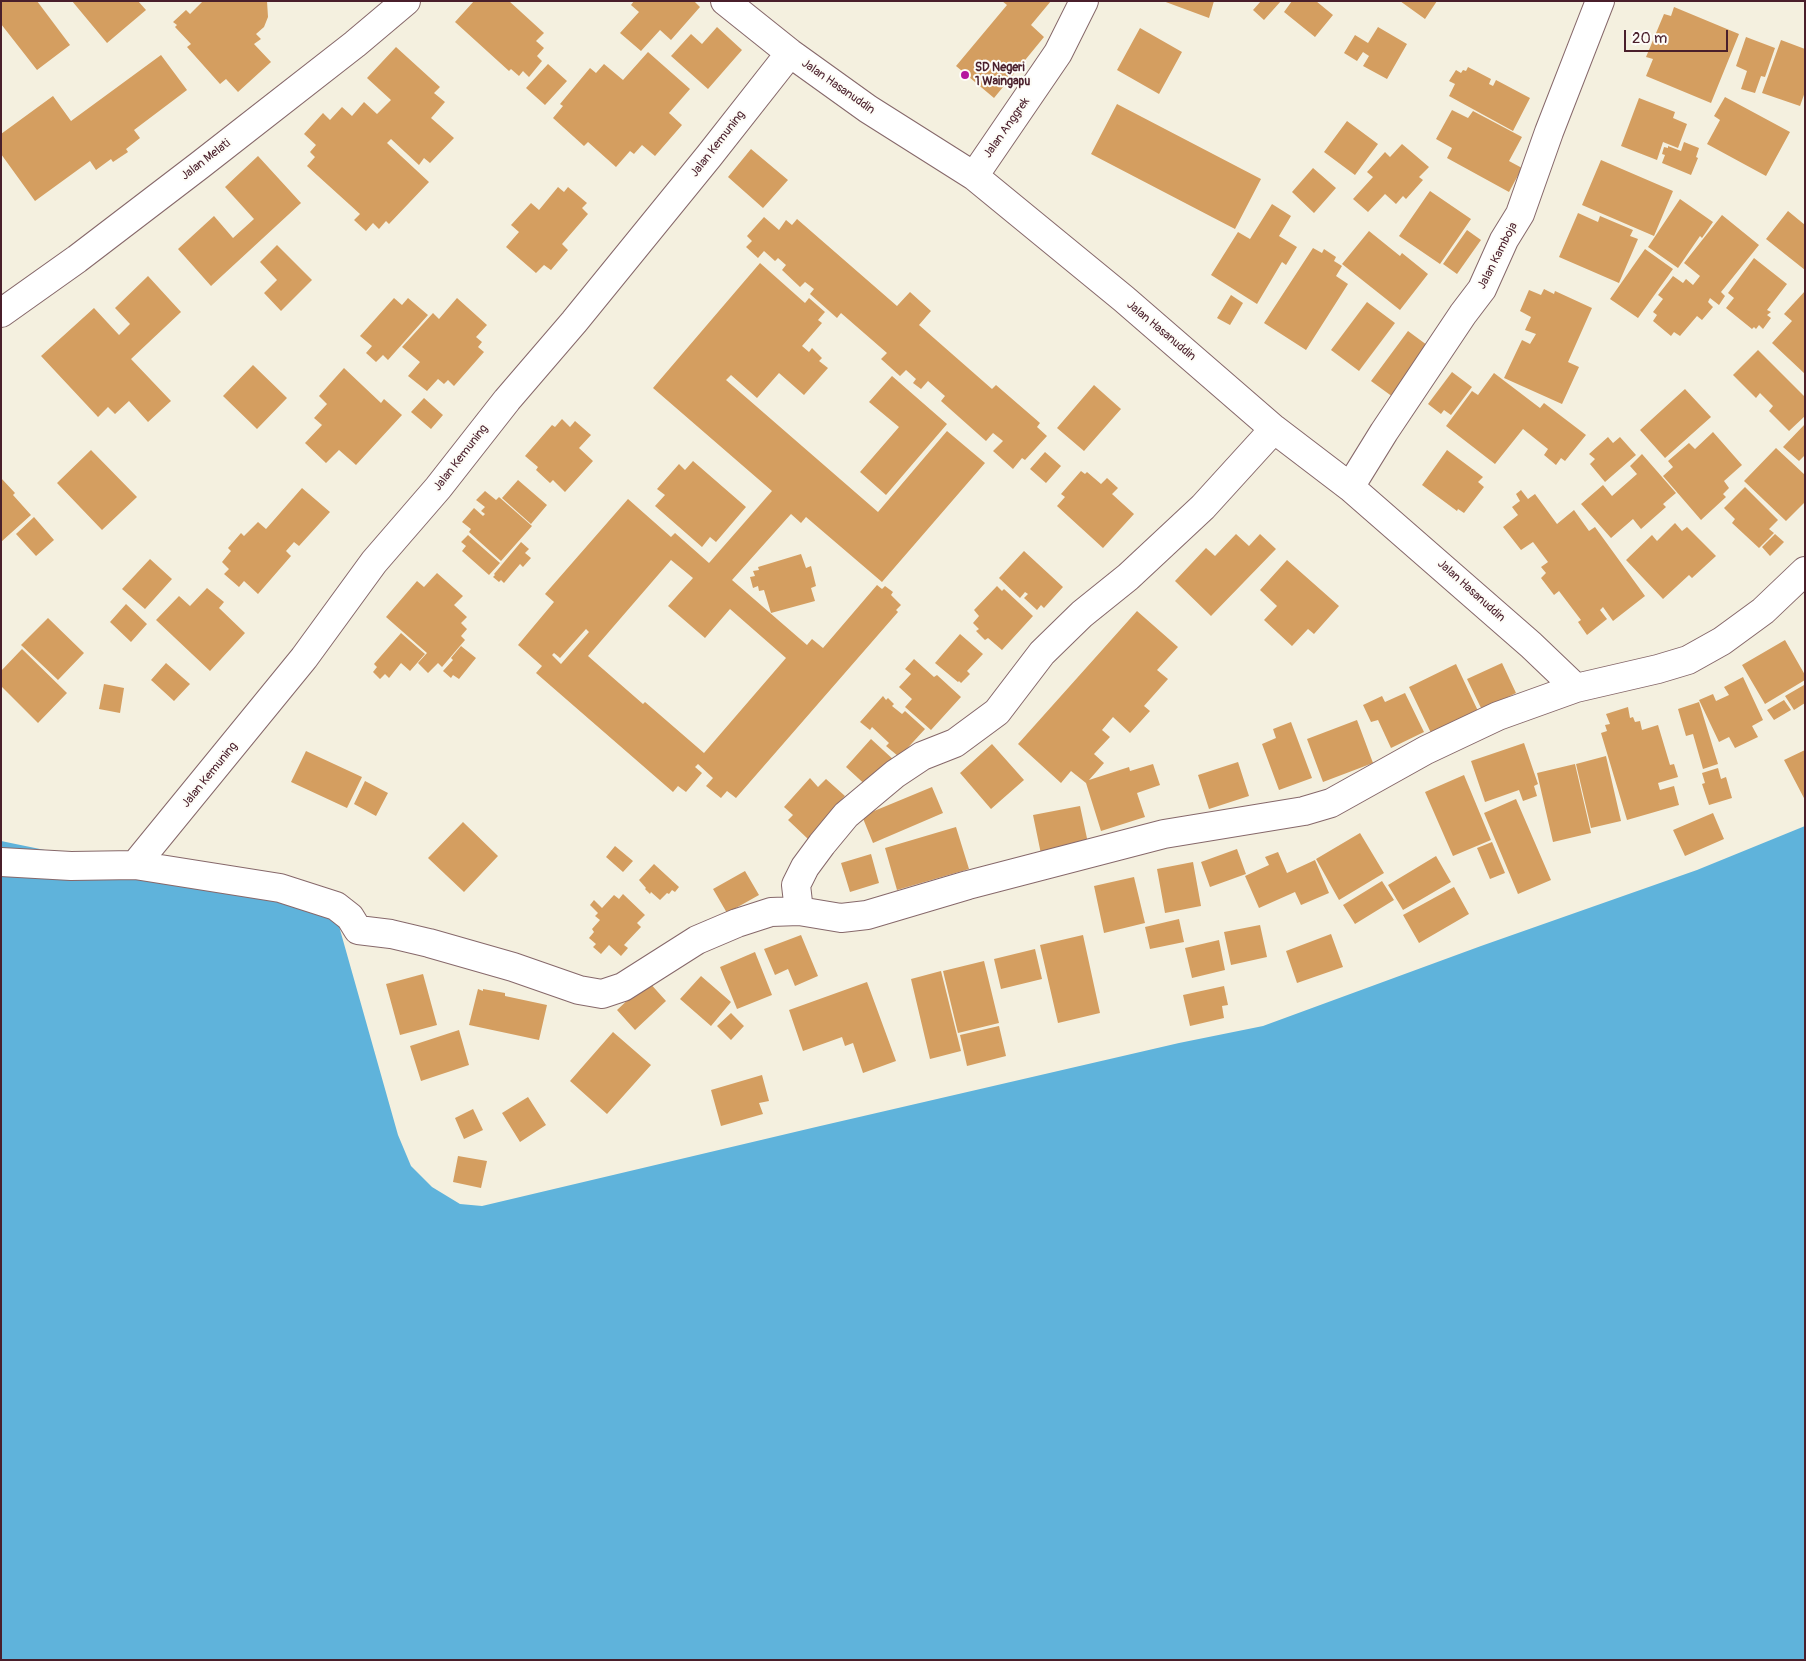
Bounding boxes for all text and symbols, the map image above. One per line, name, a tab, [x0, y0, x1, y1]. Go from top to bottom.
scale bar	[1626, 20, 1730, 52]
text: 20 m	[1632, 29, 1667, 48]
street label: Jalan Hasanuddin	[799, 56, 877, 118]
place label: SD Negeri 1 Waingapu	[975, 61, 1030, 89]
marker: SD Negeri 1 Waingapu	[959, 69, 971, 81]
street label: Jalan Anggrek	[981, 95, 1033, 161]
street label: Jalan Kemuning	[688, 108, 748, 180]
street label: Jalan Melati	[179, 136, 233, 184]
street label: Jalan Kamboja	[1475, 220, 1521, 292]
street label: Jalan Hasanuddin	[1123, 298, 1199, 364]
street label: Jalan Kemuning	[431, 422, 491, 494]
street label: Jalan Hasanuddin	[1434, 557, 1508, 625]
street label: Jalan Kemuning	[179, 739, 241, 811]

